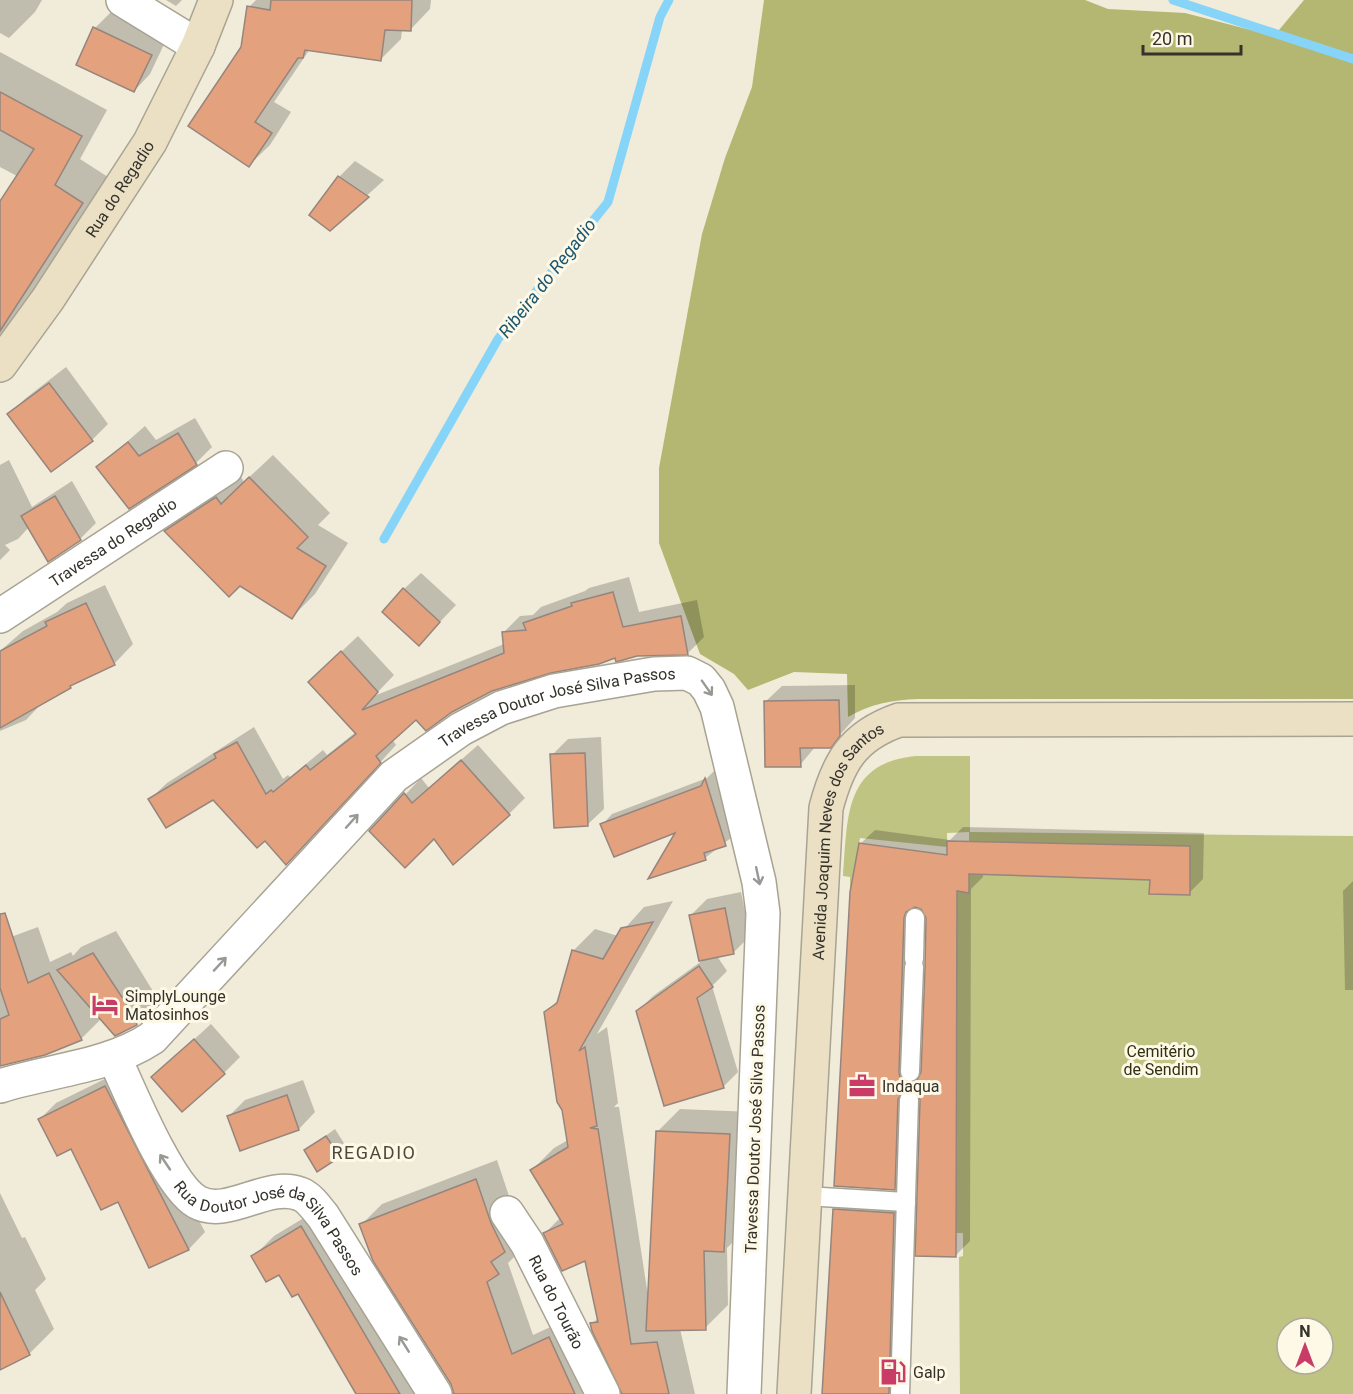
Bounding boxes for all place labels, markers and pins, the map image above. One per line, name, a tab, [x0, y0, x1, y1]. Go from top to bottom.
place label: SimplyLounge Matosinhos	[125, 987, 226, 1024]
hotel icon: SimplyLounge Matosinhos	[90, 990, 120, 1020]
office icon: Indaqua	[847, 1071, 877, 1101]
place label: Indaqua	[882, 1077, 940, 1096]
fuel station icon: Galp	[878, 1357, 908, 1387]
place label: Galp	[913, 1363, 945, 1382]

